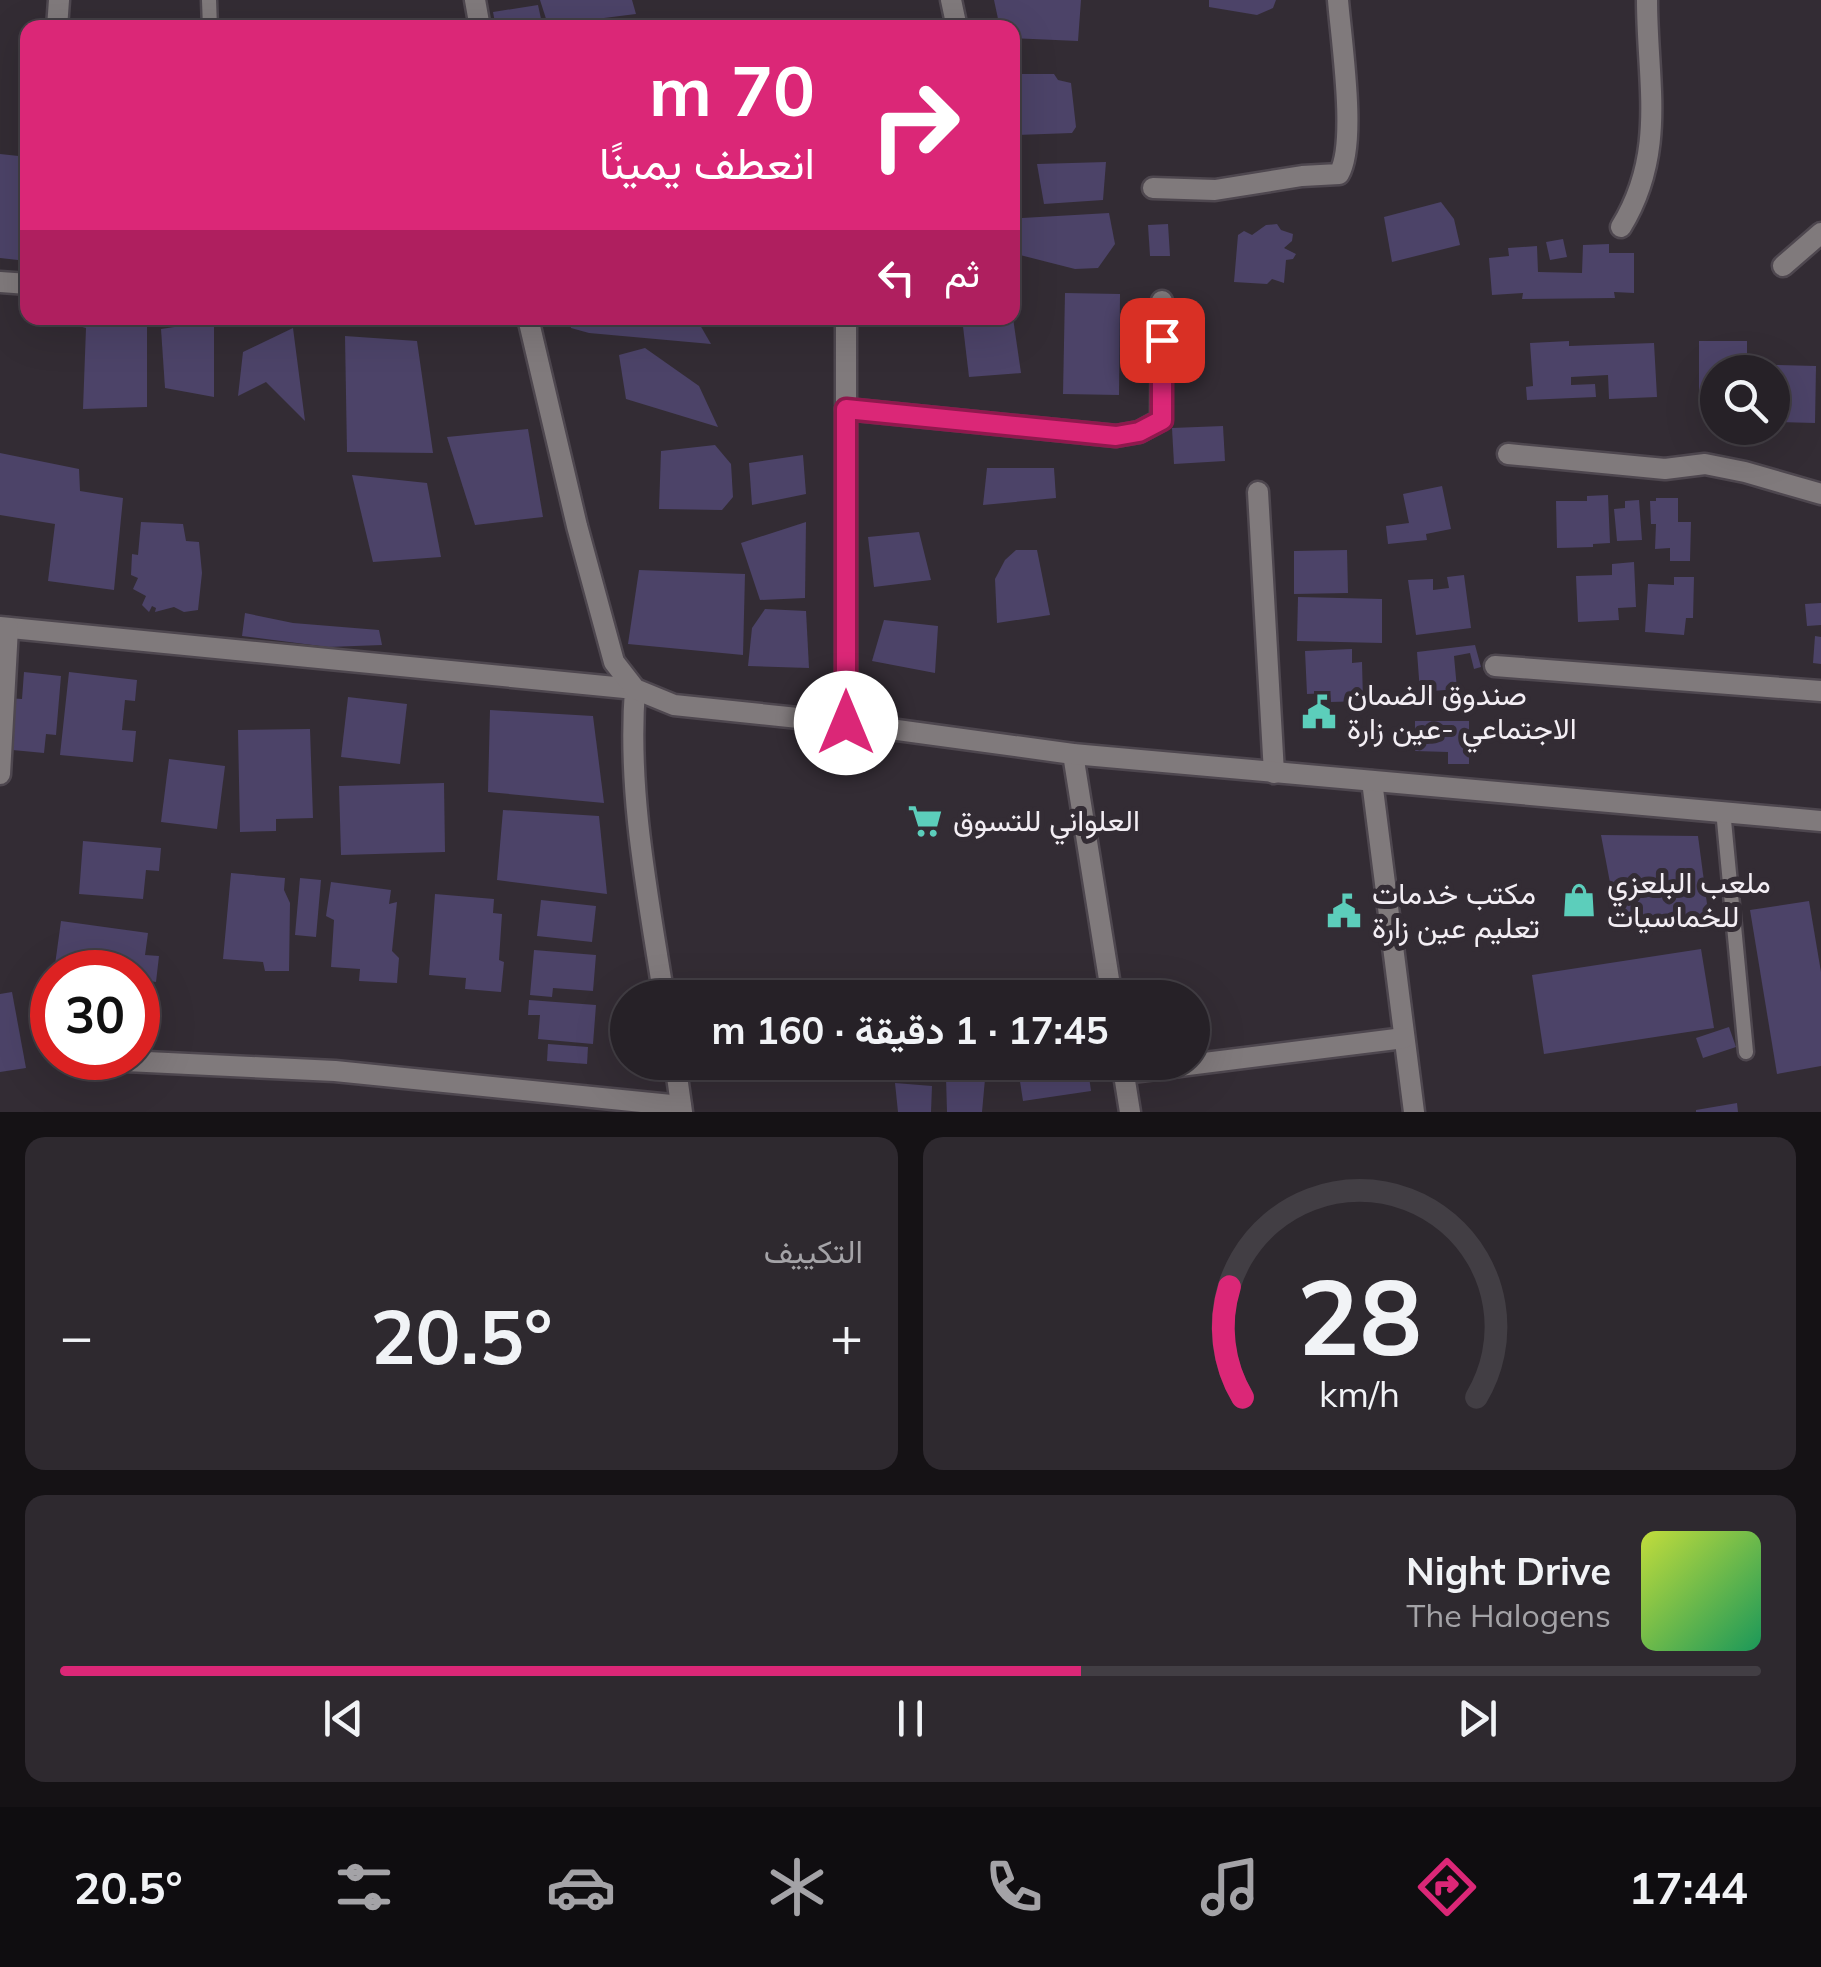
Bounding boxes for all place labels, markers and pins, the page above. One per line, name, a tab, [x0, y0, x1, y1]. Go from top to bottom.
pin	[1120, 298, 1205, 383]
place label: صندوق الضمان الاجتماعي -عين زارة	[1347, 675, 1577, 753]
public building icon: صندوق الضمان الاجتماعي -عين زارة	[1300, 693, 1338, 731]
place label: العلواني للتسوق	[953, 801, 1140, 845]
supermarket icon: العلواني للتسوق	[906, 802, 944, 840]
place label: ملعب البلعزي للخماسيات	[1607, 863, 1771, 935]
place label: مكتب خدمات تعليم عين زارة	[1372, 874, 1540, 947]
shop icon: ملعب البلعزي للخماسيات	[1560, 881, 1598, 919]
public building icon: مكتب خدمات تعليم عين زارة	[1325, 892, 1363, 930]

